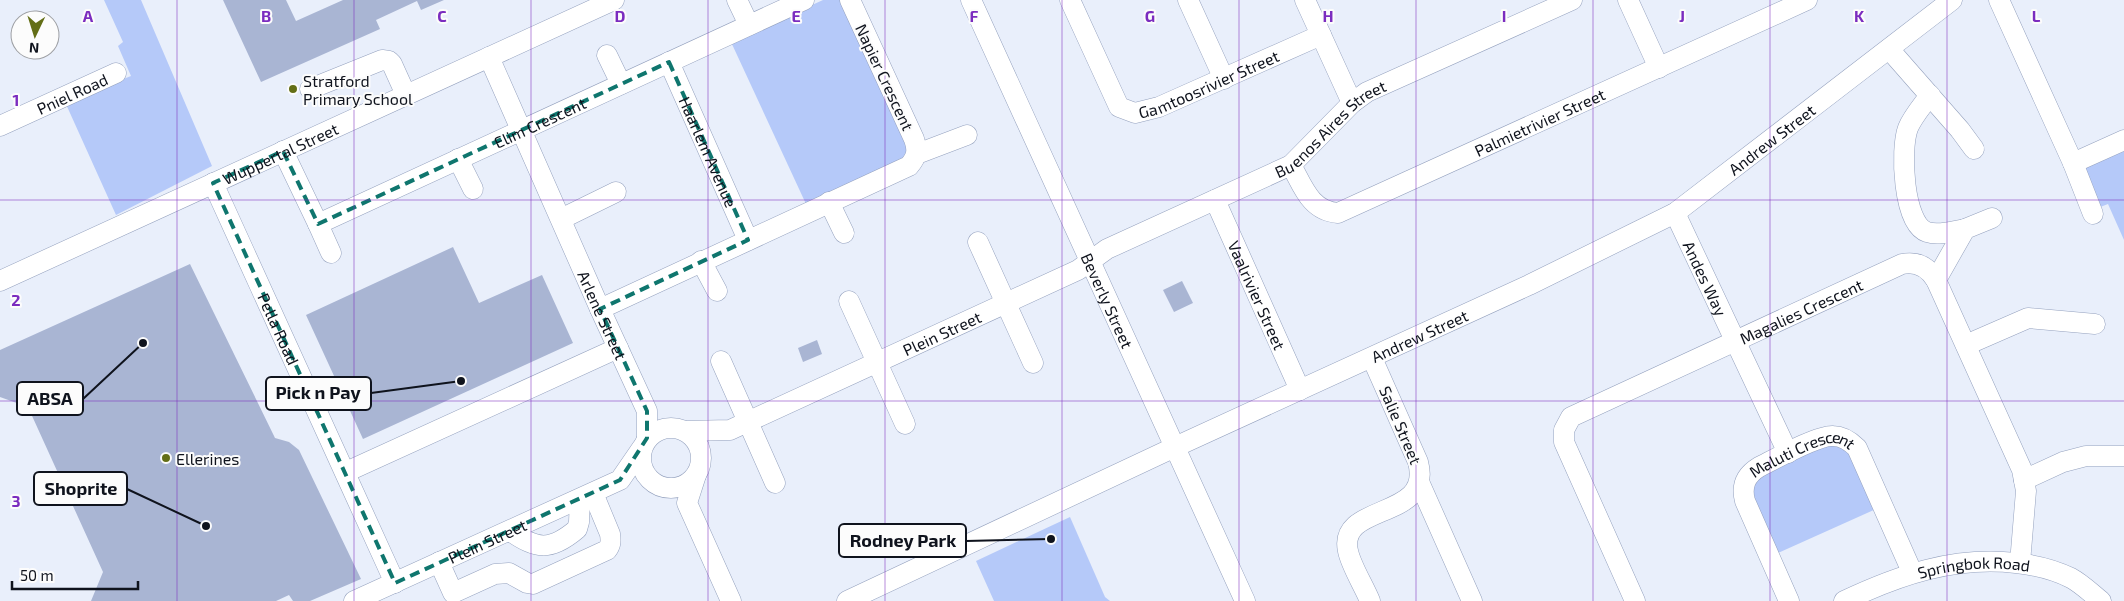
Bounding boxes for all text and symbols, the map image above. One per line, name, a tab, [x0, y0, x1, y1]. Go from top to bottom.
text: A	[83, 6, 94, 25]
text: B	[261, 6, 271, 25]
text: C	[437, 6, 447, 25]
text: D	[615, 6, 626, 25]
text: E	[791, 6, 801, 25]
text: F	[970, 6, 979, 25]
text: G	[1145, 6, 1155, 25]
text: H	[1322, 6, 1334, 25]
text: I	[1502, 6, 1506, 25]
text: J	[1679, 6, 1685, 25]
text: K	[1854, 6, 1865, 25]
text: L	[2032, 6, 2041, 25]
north arrow	[10, 10, 60, 60]
street label: Napier Crescent	[852, 21, 918, 133]
text: N	[28, 40, 40, 57]
street label: Gamtoosrivier Street	[1136, 46, 1282, 121]
street label: Pniel Road	[33, 69, 110, 118]
place label: Stratford Primary School	[303, 71, 413, 108]
street label: Buenos Aires Street	[1271, 75, 1389, 181]
marker: Stratford Primary School	[287, 83, 299, 95]
street label: Palmietrivier Street	[1471, 84, 1608, 159]
text: 1	[13, 90, 19, 109]
street label: Elim Crescent	[491, 92, 589, 151]
street label: Haarlem Avenue	[676, 93, 742, 210]
street label: Andrew Street	[1724, 100, 1818, 178]
street label: Wuppertal Street	[219, 118, 341, 187]
street label: Vaalrivier Street	[1225, 238, 1290, 352]
street label: Andes Way	[1680, 238, 1732, 319]
street label: Beverly Street	[1078, 250, 1138, 351]
street label: Arlene Street	[575, 267, 631, 362]
street label: Magalies Crescent	[1736, 274, 1865, 347]
text: 2	[11, 290, 21, 309]
street label: Pella Road	[255, 290, 304, 367]
street label: Andrew Street	[1368, 305, 1471, 366]
street label: Plein Street	[899, 306, 984, 359]
callout: Pick n Pay	[266, 377, 371, 410]
text: Pick n Pay	[275, 381, 361, 403]
callout: ABSA	[17, 382, 83, 415]
street label: Salie Street	[1376, 383, 1426, 467]
text: ABSA	[27, 387, 73, 409]
street label: Maluti Crescent	[1745, 426, 1860, 481]
place label: Ellerines	[176, 449, 239, 468]
marker: Ellerines	[160, 452, 172, 464]
callout: Shoprite	[34, 472, 127, 505]
text: Shoprite	[45, 477, 117, 499]
text: 3	[11, 491, 21, 510]
street label: Plein Street	[445, 514, 529, 567]
callout: Rodney Park	[839, 524, 966, 557]
text: Rodney Park	[850, 529, 956, 551]
street label: Springbok Road	[1915, 552, 2032, 581]
scale bar	[12, 558, 139, 590]
text: 50 m	[20, 566, 54, 584]

